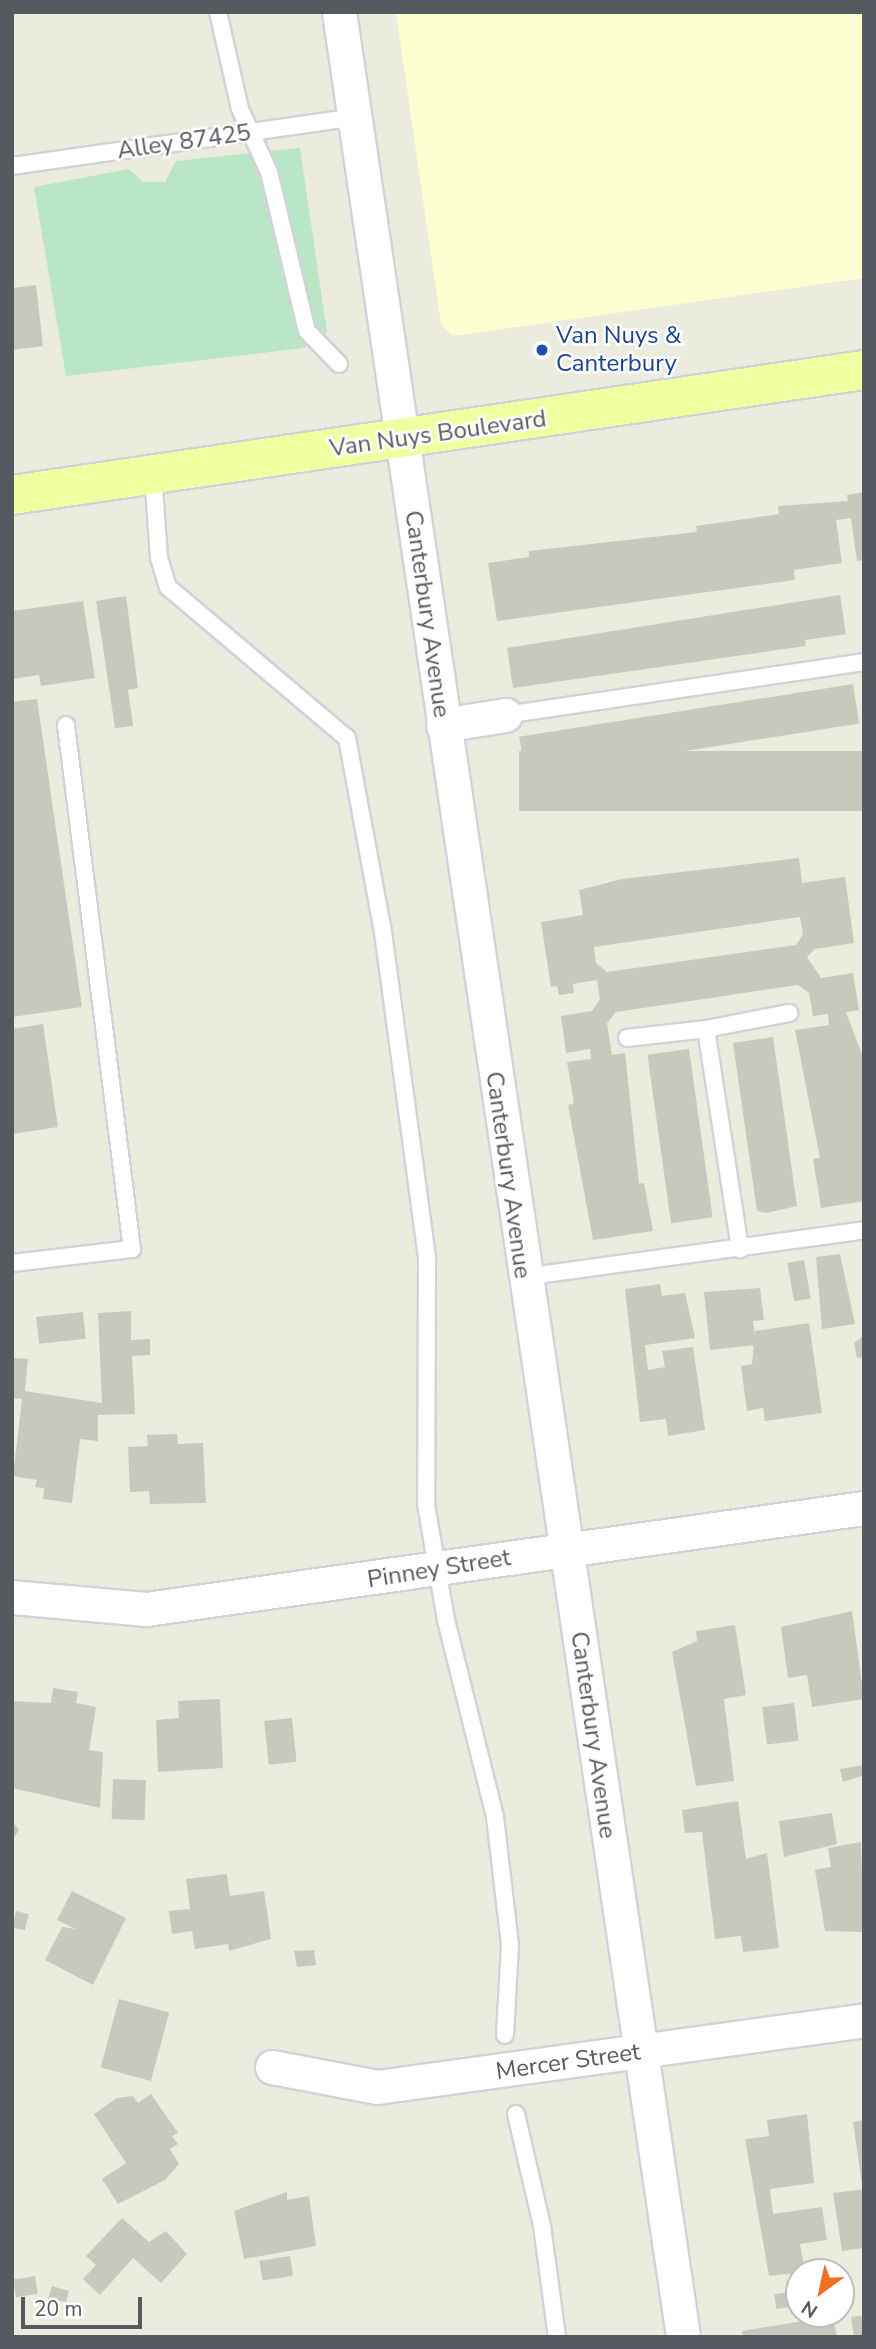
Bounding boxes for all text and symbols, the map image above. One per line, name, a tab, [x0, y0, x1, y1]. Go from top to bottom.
street label: Alley 87425	[115, 118, 253, 166]
place label: Van Nuys & Canterbury	[556, 322, 681, 378]
marker: Van Nuys & Canterbury	[534, 342, 550, 358]
street label: Van Nuys Boulevard	[328, 405, 548, 463]
street label: Canterbury Avenue	[398, 509, 456, 719]
street label: Canterbury Avenue	[479, 1070, 537, 1280]
street label: Pinney Street	[365, 1543, 513, 1595]
street label: Canterbury Avenue	[564, 1630, 622, 1840]
street label: Mercer Street	[494, 2038, 642, 2086]
north arrow	[785, 2258, 855, 2328]
scale bar	[24, 2282, 145, 2326]
text: N	[797, 2294, 823, 2324]
text: 20 m	[34, 2295, 83, 2323]

